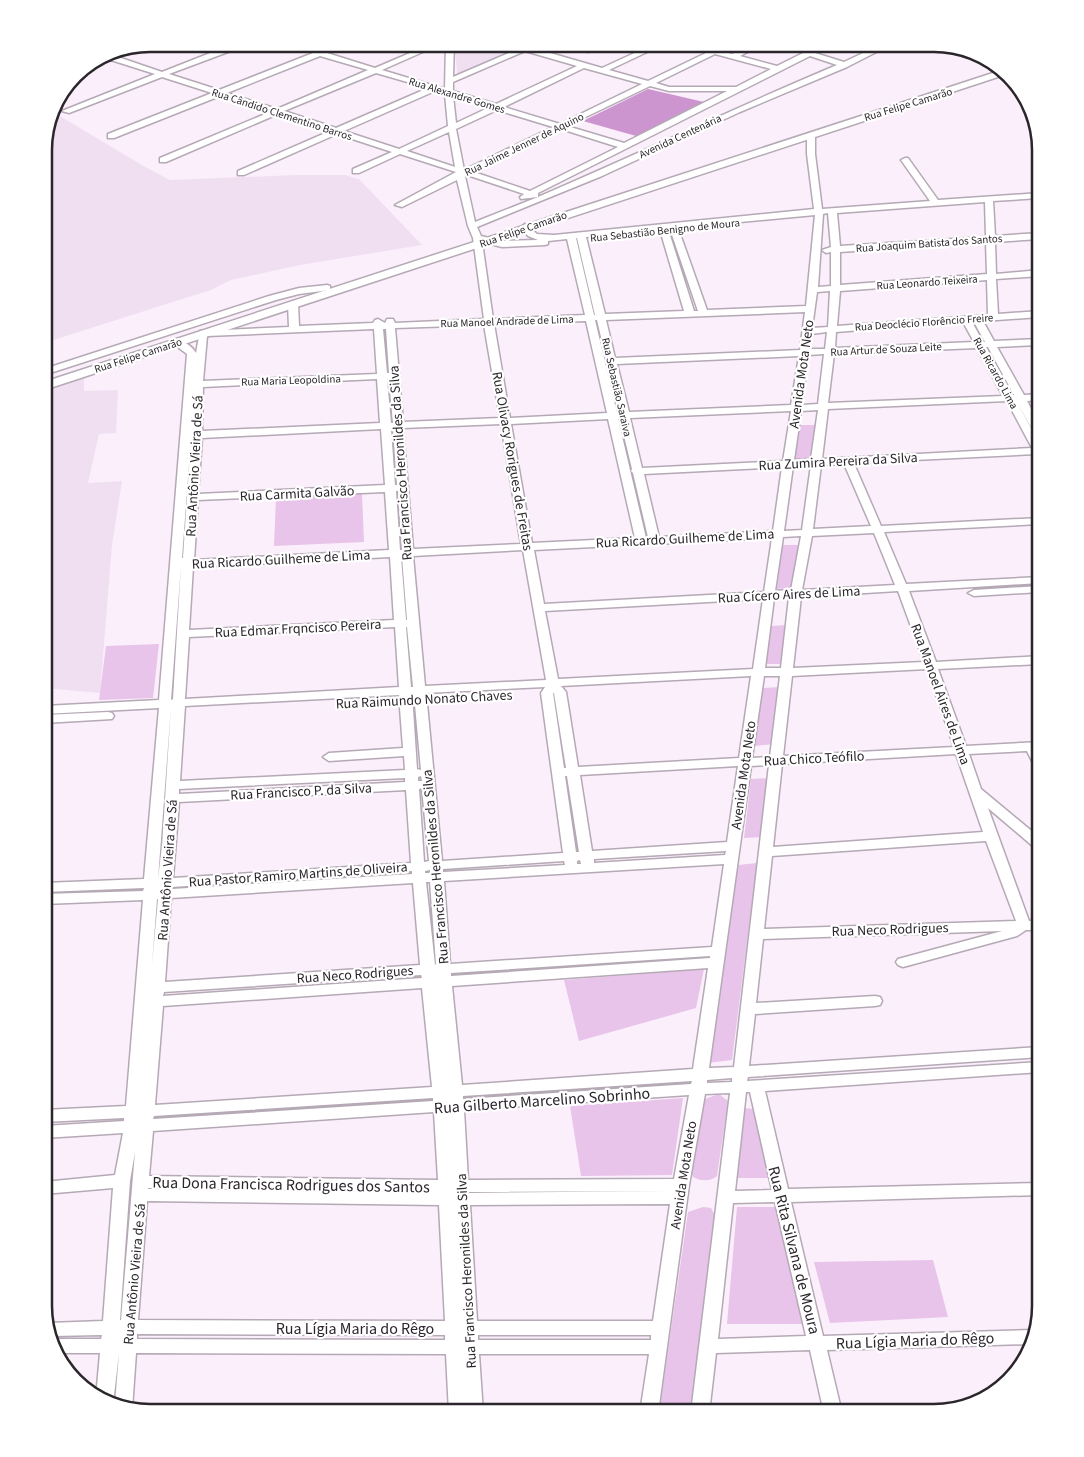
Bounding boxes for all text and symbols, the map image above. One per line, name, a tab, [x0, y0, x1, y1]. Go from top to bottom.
street label: Rua Alexandre Gomes	[407, 74, 507, 117]
street label: Rua Felipe Camarão	[862, 84, 954, 125]
street label: Rua Cândido Clementino Barros	[210, 85, 354, 144]
street label: Rua Jaime Jenner de Aquino	[462, 109, 586, 180]
street label: Avenida Centenária	[637, 111, 724, 162]
street label: Rua Felipe Camarão	[477, 207, 569, 251]
street label: Rua Sebastião Benigno de Moura	[589, 215, 741, 246]
street label: Rua Joaquim Batista dos Santos	[855, 231, 1003, 256]
street label: Rua Leonardo Teixeira	[876, 271, 978, 294]
street label: Rua Deoclécio Florêncio Freire	[854, 310, 994, 335]
street label: Rua Manoel Andrade de Lima	[440, 312, 574, 331]
street label: Avenida Mota Neto	[784, 319, 820, 430]
street label: Rua Felipe Camarão	[92, 334, 184, 377]
street label: Rua Ricardo Lima	[970, 335, 1022, 412]
street label: Rua Sebastião Saraiva	[598, 336, 635, 438]
street label: Rua Artur de Souza Leite	[830, 339, 943, 360]
street label: Rua Francisco Heronildes da Silva	[384, 365, 418, 561]
street label: Rua Olivacy Rorigues de Freitas	[486, 370, 538, 552]
street label: Rua Maria Leopoldina	[241, 371, 341, 390]
street label: Rua Antônio Vieira de Sá	[181, 395, 209, 537]
street label: Rua Zumira Pereira da Silva	[758, 448, 918, 476]
street label: Rua Carmita Galvão	[239, 481, 355, 507]
street label: Rua Ricardo Guilheme de Lima	[595, 524, 775, 554]
street label: Rua Ricardo Guilheme de Lima	[191, 545, 371, 575]
street label: Rua Cícero Aires de Lima	[717, 581, 861, 609]
street label: Rua Edmar Frqncisco Pereira	[214, 615, 382, 643]
street label: Rua Manoel Aires de Lima	[905, 621, 975, 768]
street label: Rua Raimundo Nonato Chaves	[335, 685, 513, 715]
street label: Avenida Mota Neto	[726, 720, 762, 831]
street label: Rua Chico Teófilo	[763, 746, 865, 772]
street label: Rua Francisco Heronildes da Silva	[418, 769, 454, 965]
street label: Rua Francisco P. da Silva	[230, 778, 372, 806]
street label: Rua Antônio Vieira de Sá	[153, 799, 183, 941]
street label: Rua Pastor Ramiro Martins de Oliveira	[188, 857, 408, 893]
street label: Rua Neco Rodrigues	[831, 918, 949, 942]
street label: Rua Neco Rodrigues	[296, 961, 414, 989]
street label: Rua Gilberto Marcelino Sobrinho	[433, 1082, 651, 1120]
street label: Avenida Mota Neto	[666, 1120, 702, 1231]
street label: Rua Rita Silvana de Moura	[762, 1164, 826, 1337]
street label: Rua Dona Francisca Rodrigues dos Santos	[152, 1172, 430, 1198]
street label: Rua Francisco Heronildes da Silva	[452, 1173, 482, 1369]
street label: Rua Antônio Vieira de Sá	[119, 1203, 151, 1346]
street label: Rua Lígia Maria do Rêgo	[276, 1318, 434, 1340]
street label: Rua Lígia Maria do Rêgo	[835, 1327, 995, 1355]

